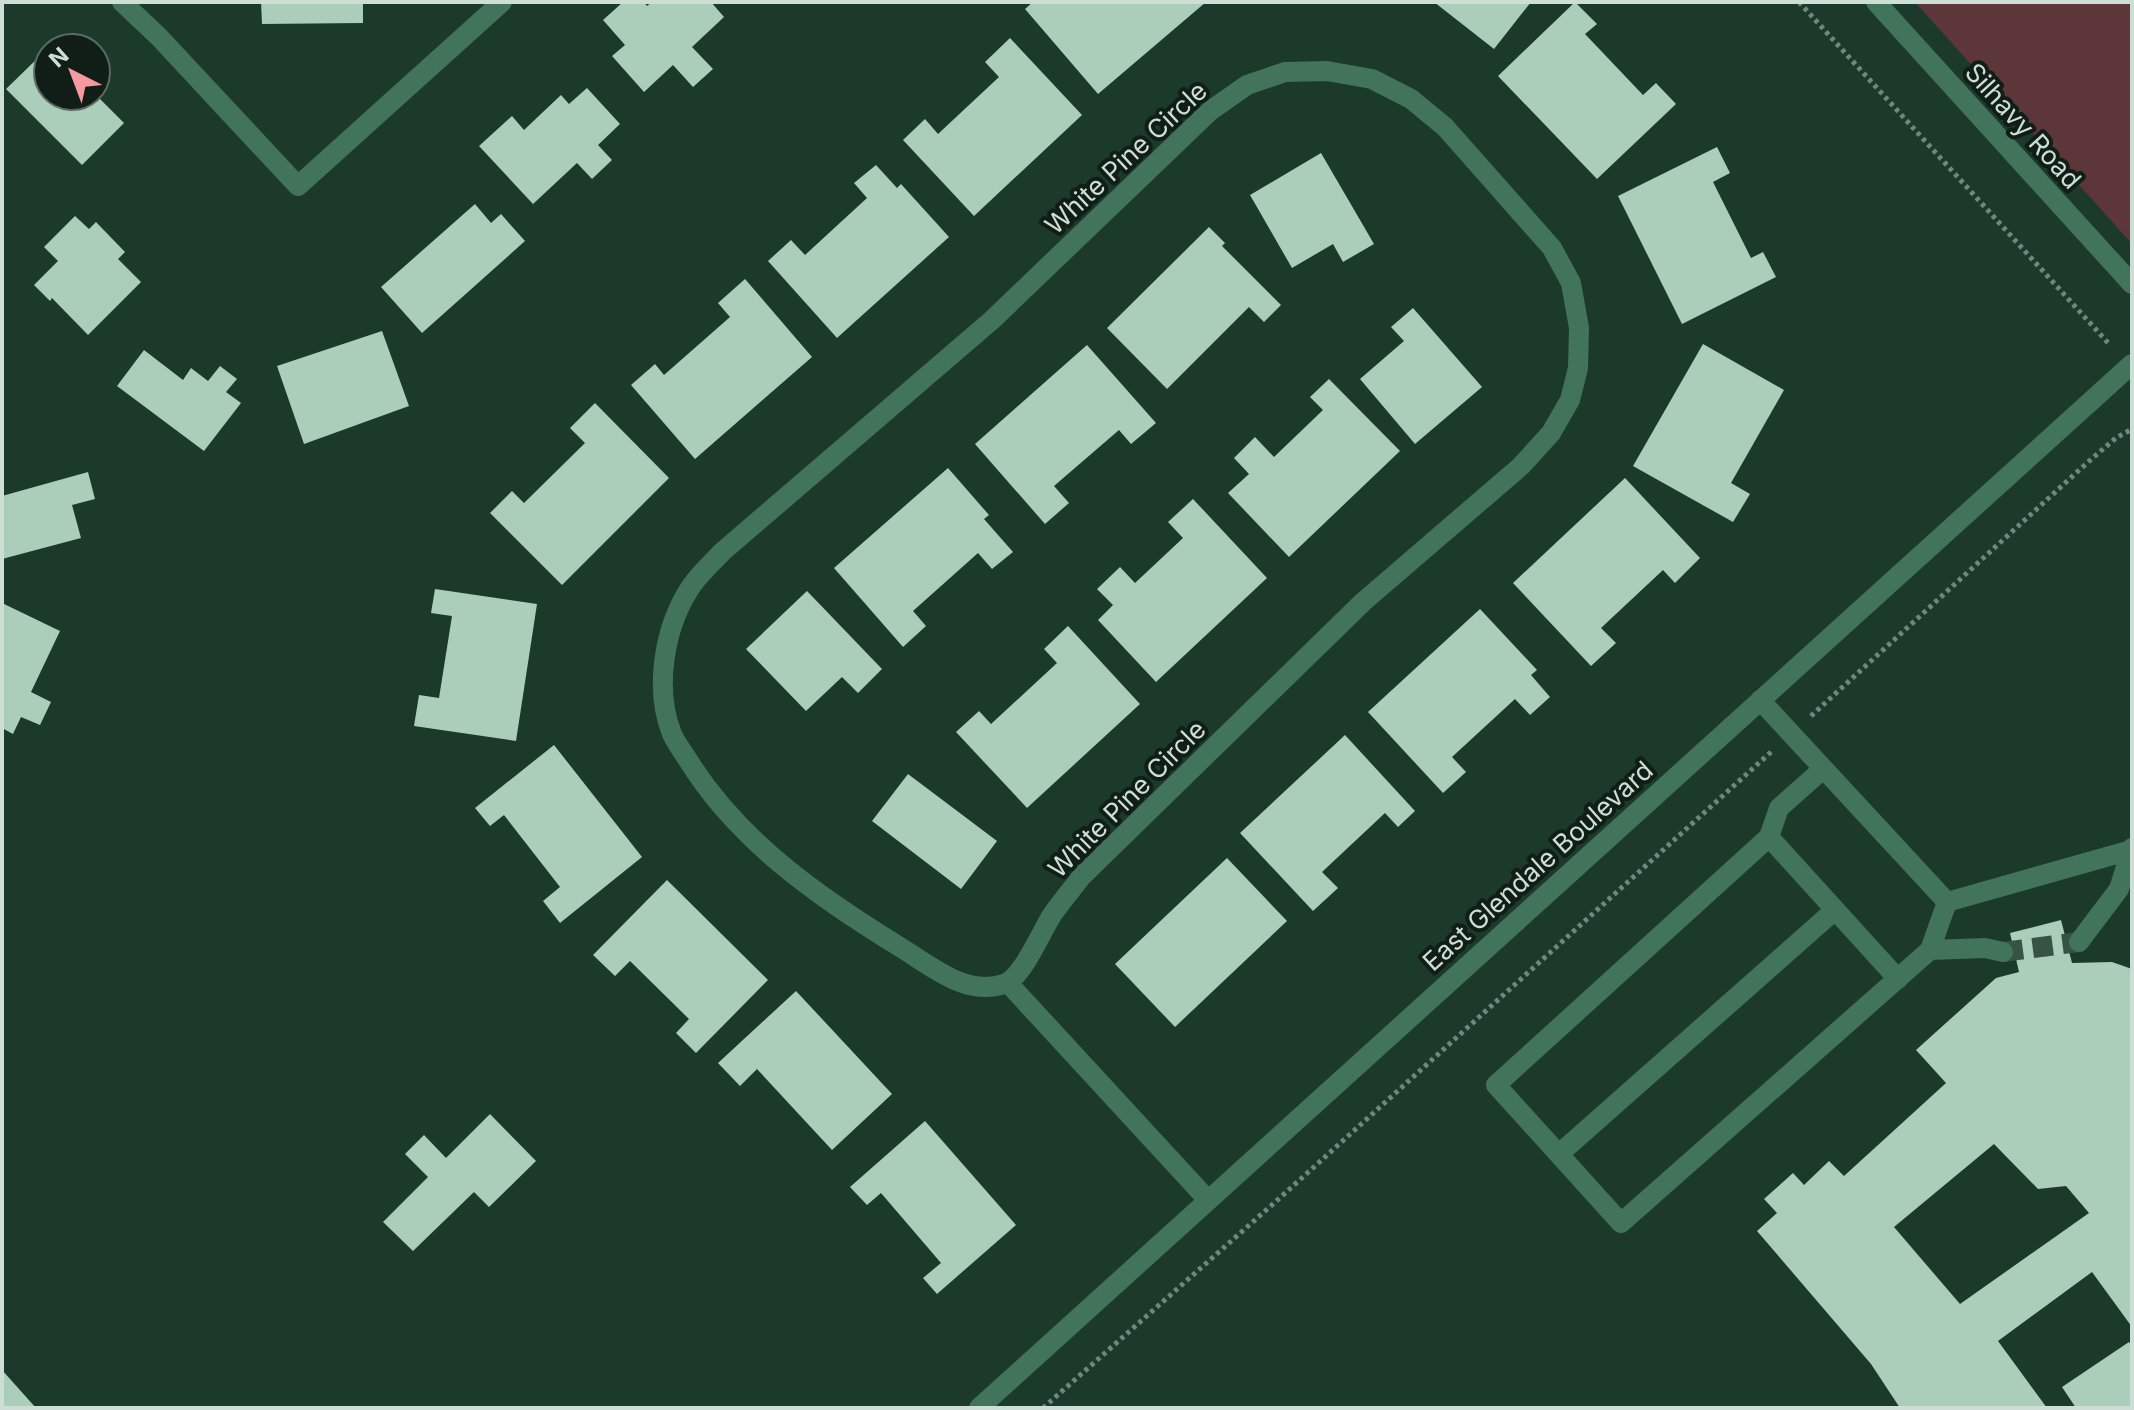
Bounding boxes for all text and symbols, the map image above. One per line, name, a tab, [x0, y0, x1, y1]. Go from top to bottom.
north arrow	[32, 32, 112, 112]
text: N	[44, 42, 74, 72]
street label: Silhavy Road	[1959, 57, 2088, 195]
street label: White Pine Circle	[1038, 75, 1213, 240]
street label: White Pine Circle	[1042, 714, 1212, 884]
street label: East Glendale Boulevard	[1416, 754, 1659, 977]

